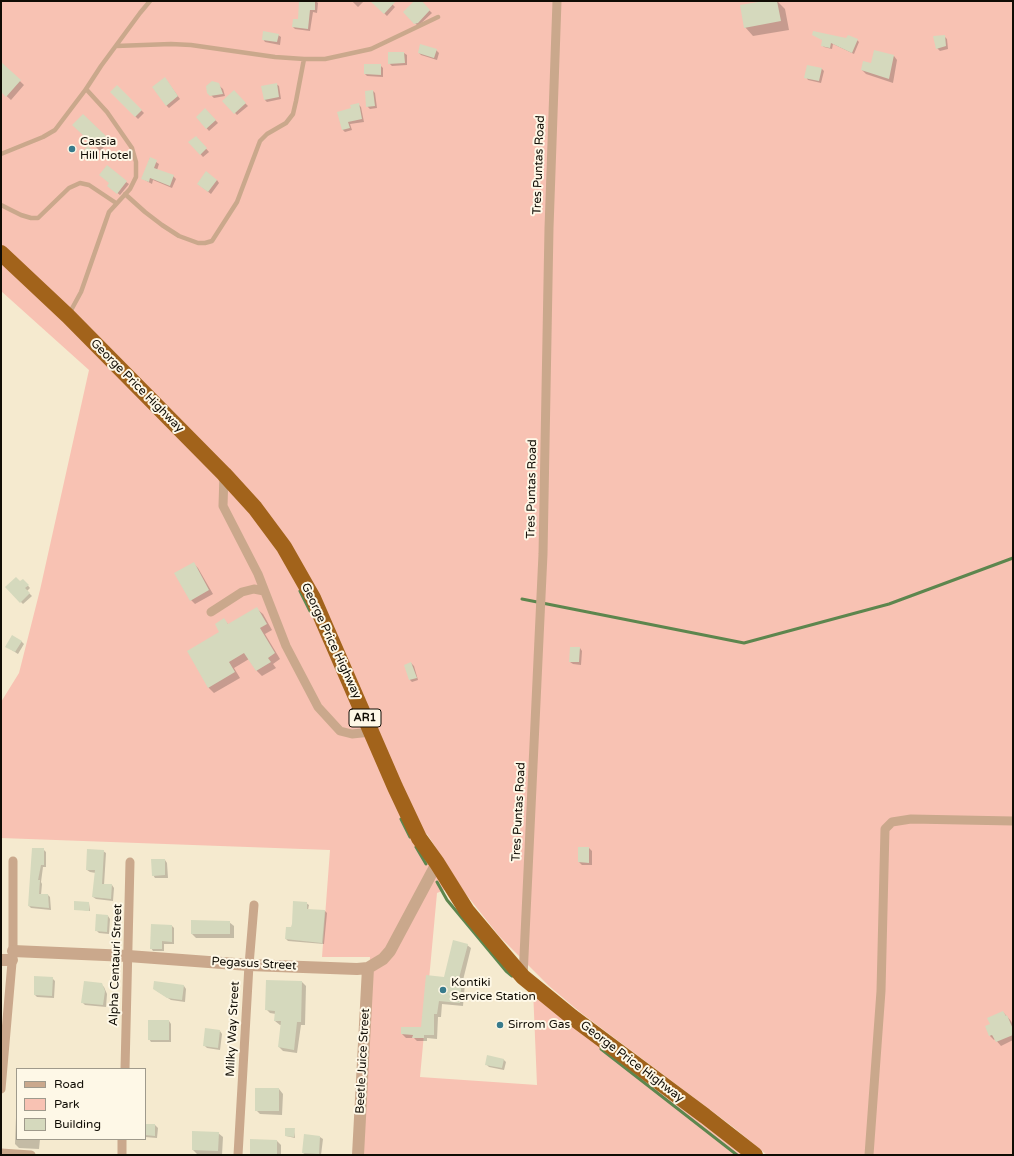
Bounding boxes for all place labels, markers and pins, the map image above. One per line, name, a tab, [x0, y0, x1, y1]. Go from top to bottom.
place label: Cassia Hill Hotel	[80, 135, 131, 163]
marker: Cassia Hill Hotel	[67, 144, 77, 154]
place label: Kontiki Service Station	[451, 976, 536, 1004]
marker: Kontiki Service Station	[438, 985, 448, 995]
place label: Sirrom Gas	[508, 1018, 570, 1032]
marker: Sirrom Gas	[495, 1020, 505, 1030]

